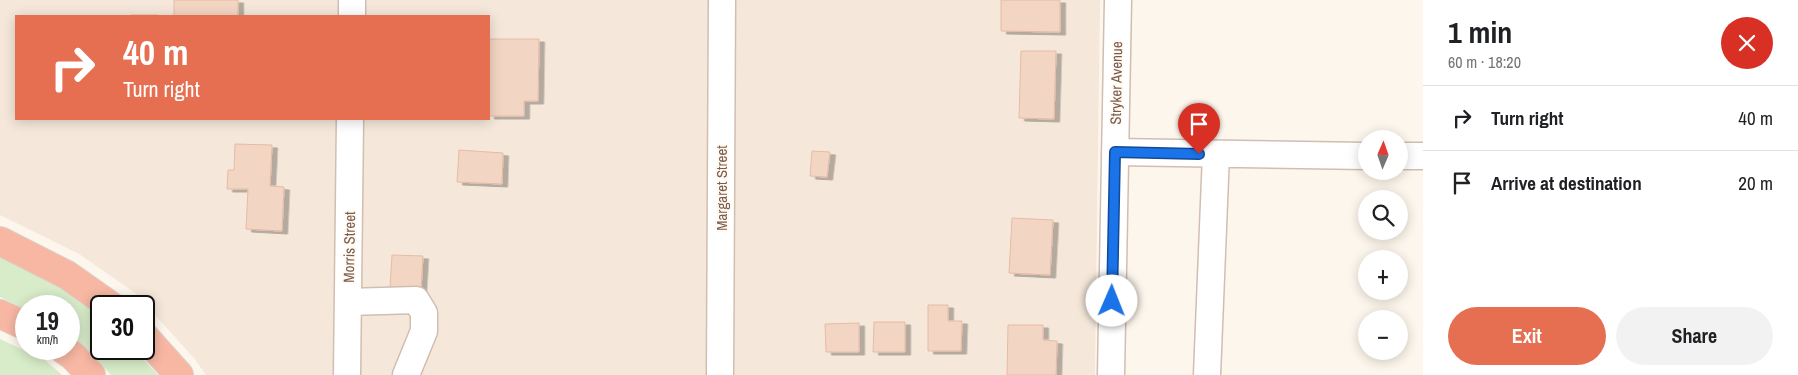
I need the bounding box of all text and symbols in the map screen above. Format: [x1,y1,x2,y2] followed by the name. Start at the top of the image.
[1448,12,1512,52] text: 1 min
[1721,17,1773,69] button: close
[123,29,188,76] text: 40 m
[40,35,105,100] icon: right
[1105,41,1127,125] street label: Stryker Avenue
[1448,51,1521,73] text: 60 m · 18:20
[123,74,200,104] text: Turn right
[1178,103,1220,154] pin
[1448,104,1476,132] icon: right
[1491,105,1563,131] text: Turn right
[1738,105,1773,131] text: 40 m
[1185,110,1213,138] icon: arrive
[1358,130,1408,180] north arrow
[1358,130,1408,360] map controls
[711,145,732,231] street label: Margaret Street
[1448,169,1476,197] icon: arrive
[1491,170,1642,196] text: Arrive at destination
[1738,170,1773,196] text: 20 m
[1358,190,1408,240] button: search
[338,211,360,283] street label: Morris Street
[1358,250,1408,300] button: +
[1085,274,1137,326] position arrow
[90,295,155,360] speed limit sign: 30
[36,304,59,338] text: 19
[1448,307,1606,365] button: Exit
[1616,307,1773,365] button: Share
[1358,310,1408,360] button: −
[37,332,58,348] text: km/h

